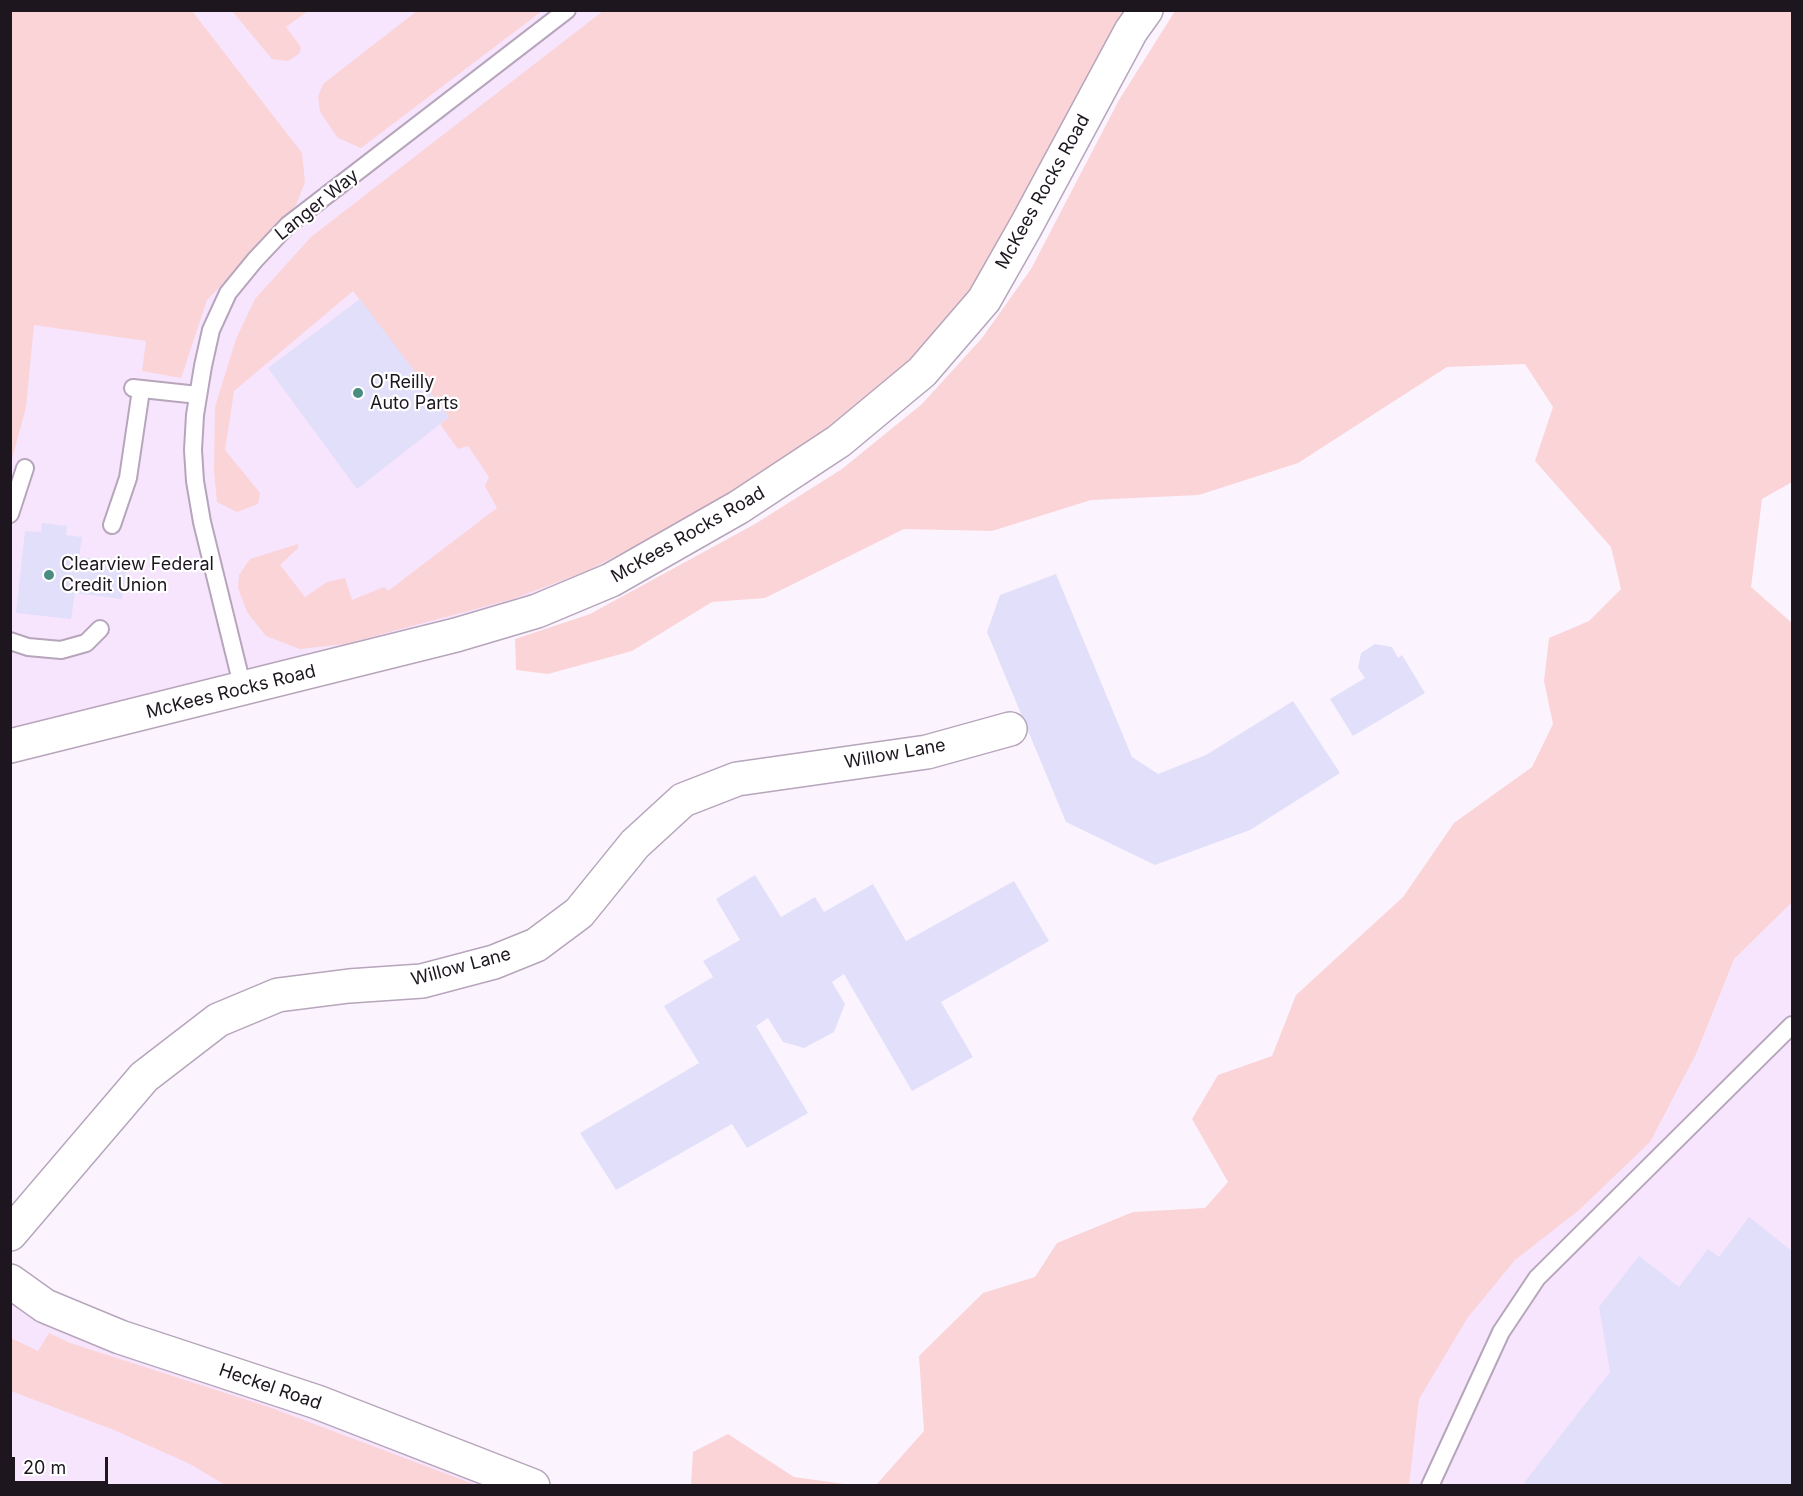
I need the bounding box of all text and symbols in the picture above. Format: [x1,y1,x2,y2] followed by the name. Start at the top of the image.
[991,111,1095,273] street label: McKees Rocks Road
[271,165,363,245] street label: Langer Way
[370,372,459,415] place label: O'Reilly Auto Parts
[351,386,365,400] marker: O'Reilly Auto Parts
[607,482,769,588] street label: McKees Rocks Road
[61,554,214,596] place label: Clearview Federal Credit Union
[42,568,56,582] marker: Clearview Federal Credit Union
[144,661,318,723] street label: McKees Rocks Road
[843,734,947,774] street label: Willow Lane
[409,943,513,991] street label: Willow Lane
[216,1359,324,1415] street label: Heckel Road
[15,1445,111,1483] scale bar
[23,1457,66,1478] text: 20 m

